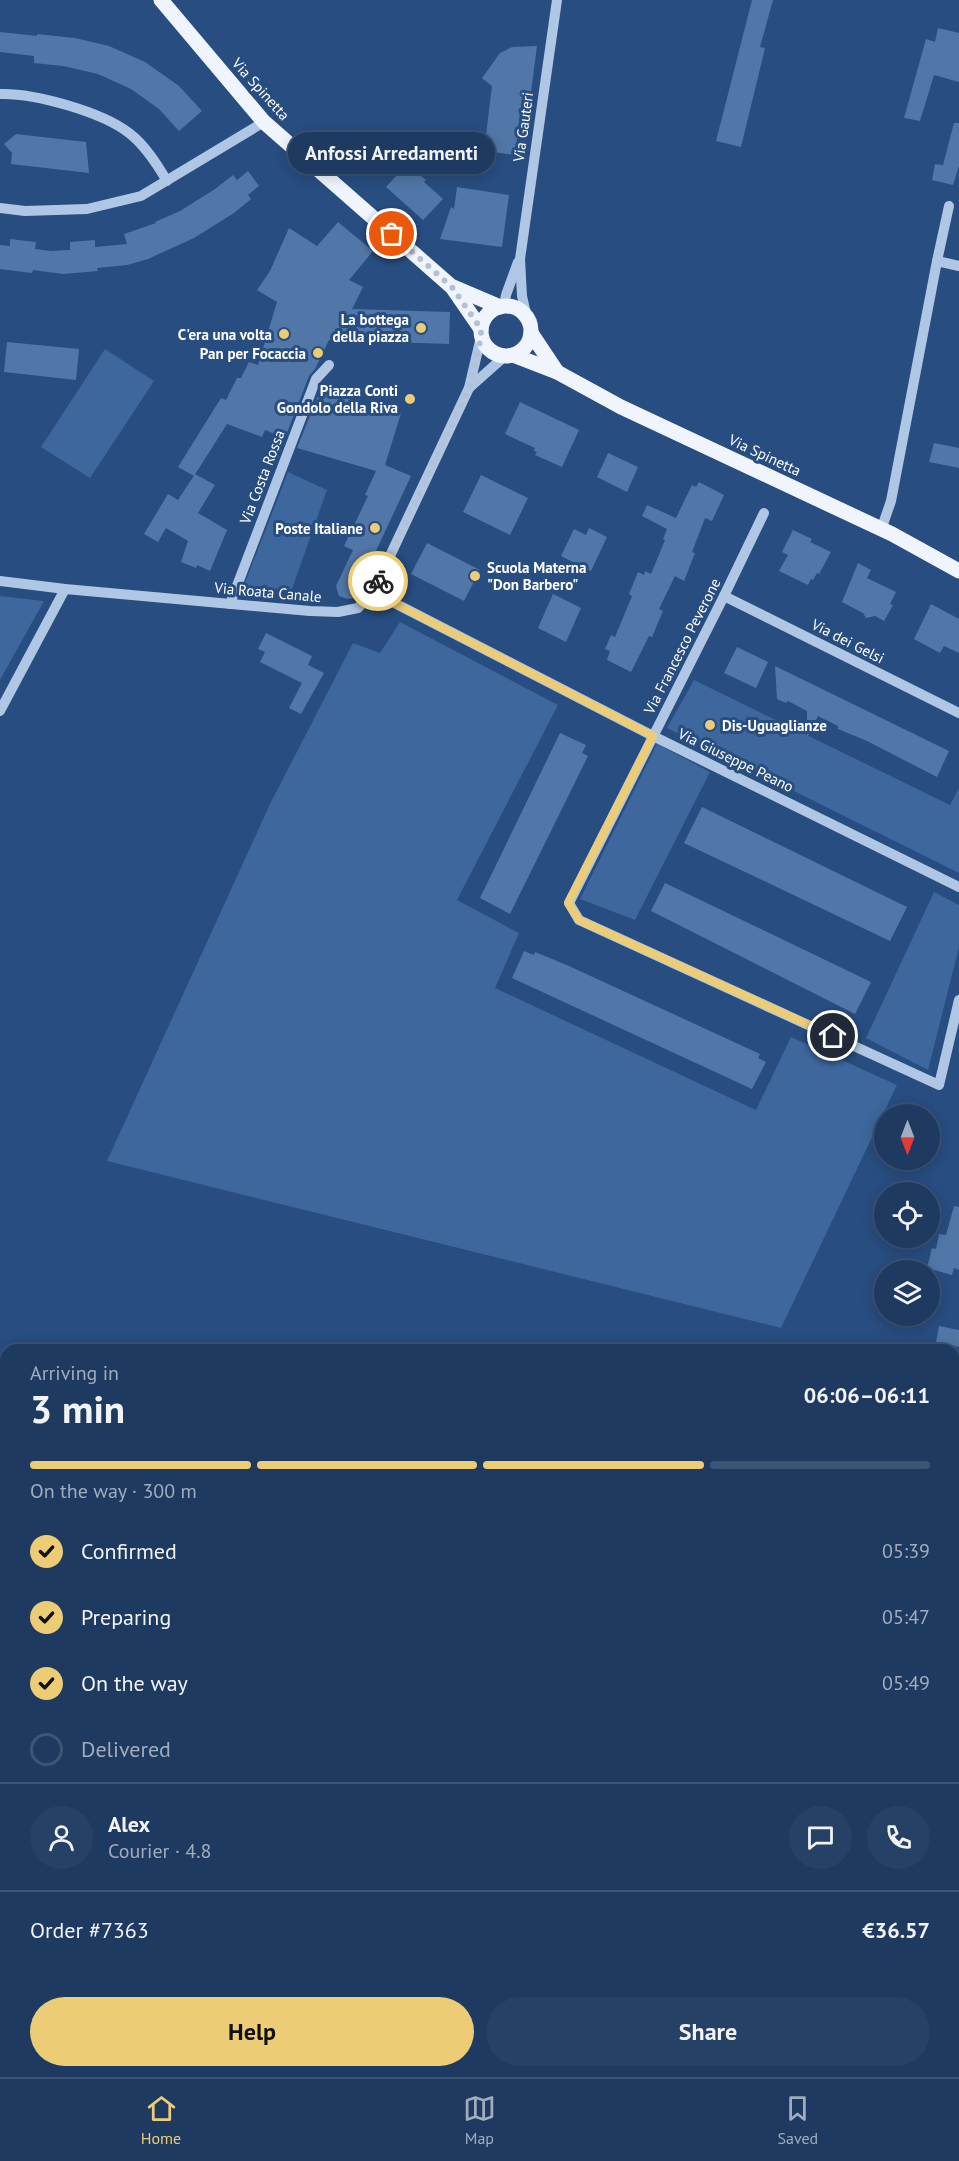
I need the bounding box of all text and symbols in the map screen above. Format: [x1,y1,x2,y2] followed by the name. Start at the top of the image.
[227,53,294,124] street label: Via Spinetta
[509,91,537,164] street label: Via Gauteri
[288,132,496,174] callout: Anfossi Arredamenti
[305,140,478,166] text: Anfossi Arredamenti
[366,208,417,259] pin
[375,217,408,250] icon: bag
[332,310,409,346] place label: La bottega della piazza
[414,321,428,335] marker: La bottega della piazza
[178,325,272,344] place label: C'era una volta
[277,327,291,341] marker: C'era una volta
[200,344,306,363] place label: Pan per Focaccia
[311,346,325,360] marker: Pan per Focaccia
[277,381,398,417] place label: Piazza Conti Gondolo della Riva
[403,392,417,406] marker: Piazza Conti Gondolo della Riva
[235,427,289,528] street label: Via Costa Rossa
[725,430,804,480] street label: Via Spinetta
[275,519,363,538] place label: Poste Italiane
[368,521,382,535] marker: Poste Italiane
[348,551,408,611] courier
[487,558,586,594] place label: Scuola Materna "Don Barbero"
[362,565,395,598] icon: bike
[468,569,482,583] marker: Scuola Materna "Don Barbero"
[639,575,725,718] street label: Via Francesco Peverone
[213,578,322,606] street label: Via Roata Canale
[808,614,888,667] street label: Via dei Gelsi
[722,716,827,735] place label: Dis-Uguaglianze
[703,718,717,732] marker: Dis-Uguaglianze
[674,723,797,796] street label: Via Giuseppe Peano
[807,1010,858,1061] pin
[816,1019,849,1052] icon: home
[874,1104,940,1170] north arrow
[874,1104,940,1326] map controls
[874,1182,940,1248] button: locate
[874,1260,940,1326] button: layers
[30,1360,119,1386] text: Arriving in
[804,1381,930,1409] text: 06:06–06:11
[30,1383,125,1434] text: 3 min
[30,1478,197,1504] text: On the way · 300 m
[30,1535,63,1568] icon: check
[81,1537,177,1565] text: Confirmed
[882,1538,930,1564] text: 05:39
[30,1601,63,1634] icon: check
[81,1603,171,1631] text: Preparing
[882,1604,930,1630] text: 05:47
[30,1667,63,1700] icon: check
[81,1669,188,1697] text: On the way
[882,1670,930,1696] text: 05:49
[81,1735,171,1763] text: Delivered
[30,1806,93,1869] button: person
[789,1806,852,1869] button: chat
[867,1806,930,1869] button: phone
[108,1810,150,1838] text: Alex
[108,1838,211,1864] text: Courier · 4.8
[30,1916,149,1944] text: Order #7363
[862,1916,930,1944] text: €36.57
[30,1997,474,2066] button: Help
[486,1997,930,2066] button: Share
[141,2092,181,2148] tab: Home
[463,2092,496,2148] tab: Map
[777,2092,818,2148] tab: Saved

